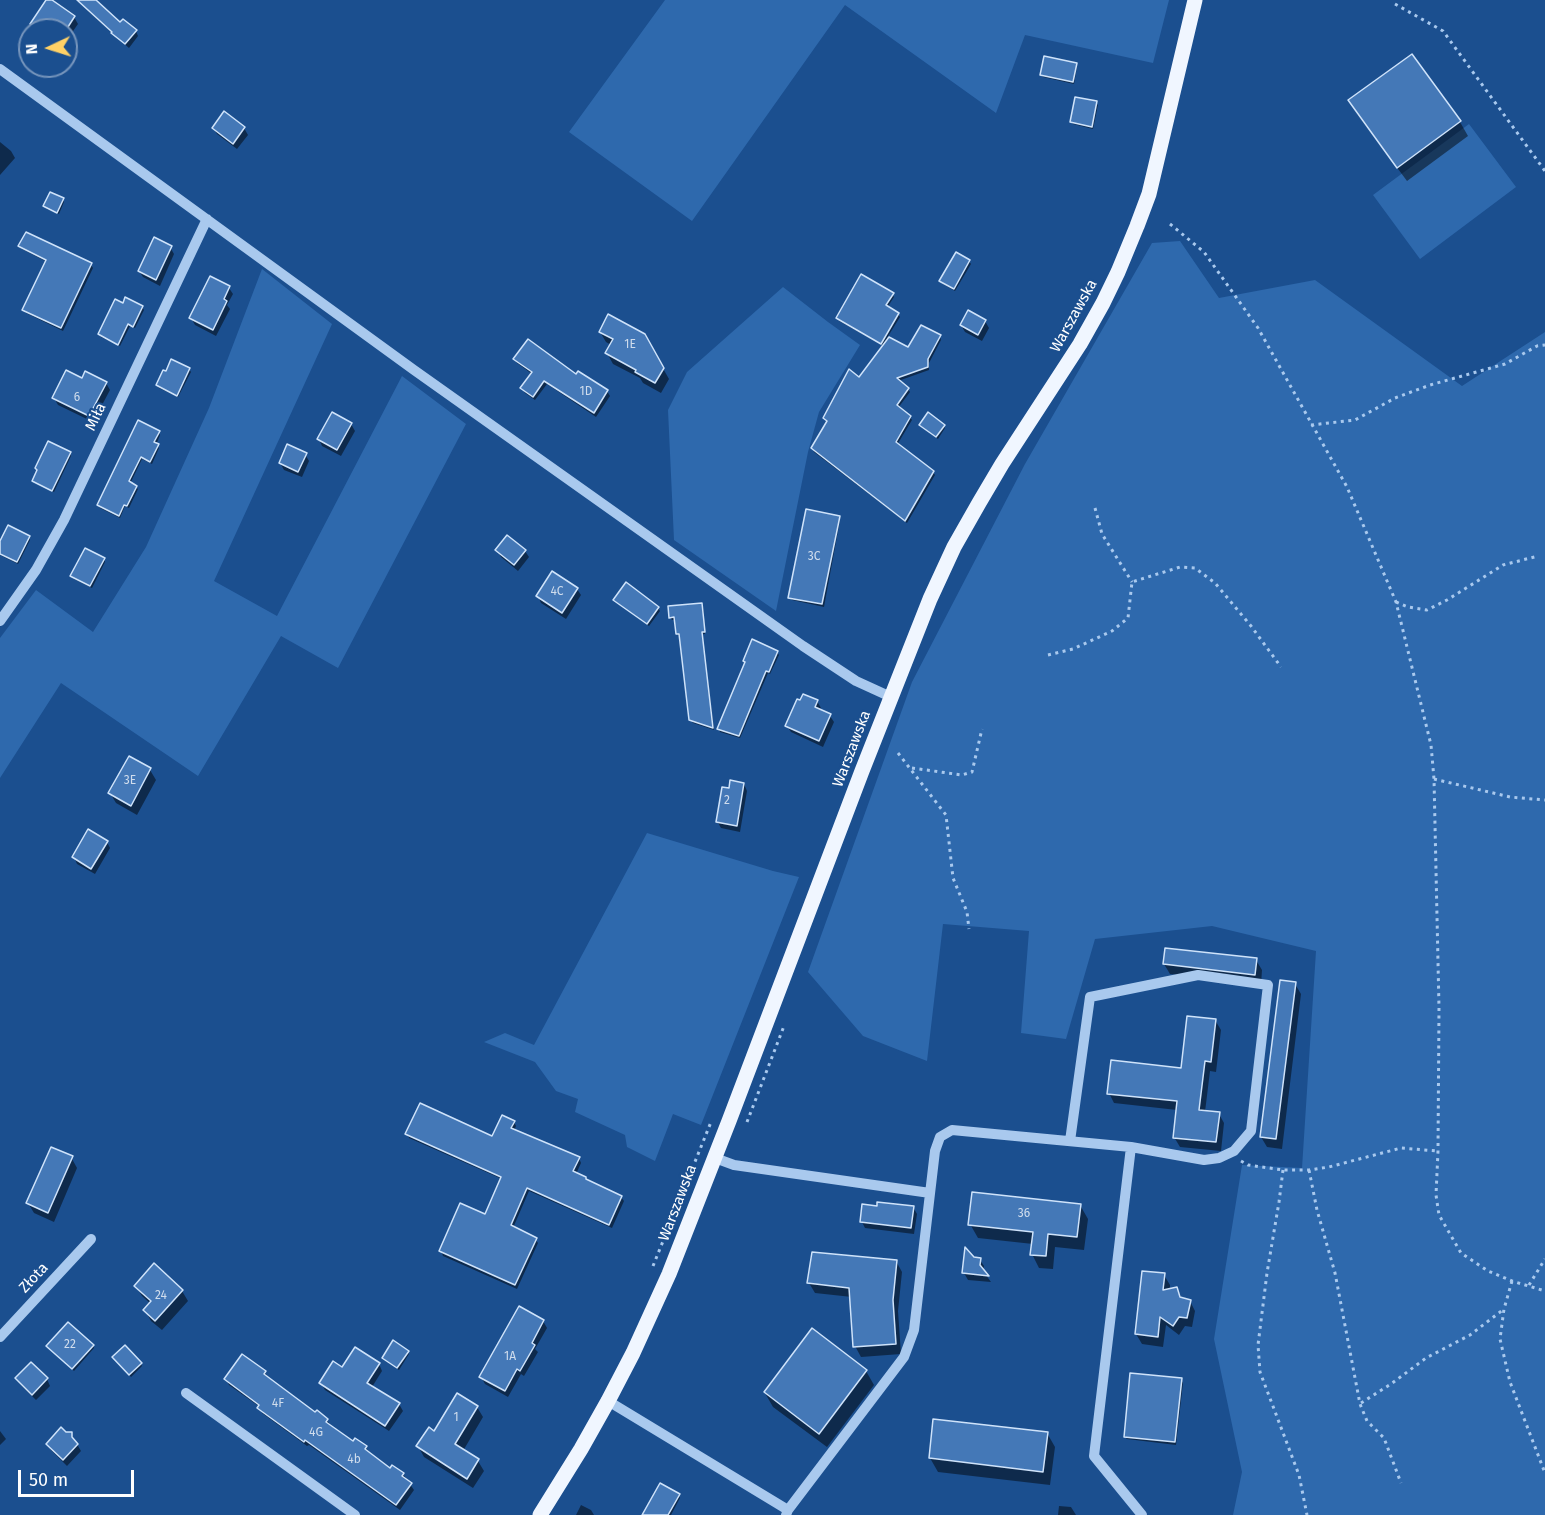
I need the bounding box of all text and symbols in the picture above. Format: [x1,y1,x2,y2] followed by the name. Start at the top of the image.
[18,18,78,78] north arrow
[22,43,41,55] text: N
[1047,276,1101,356] street label: Warszawska
[624,338,636,352] house number: 1E
[580,385,592,399] house number: 1D
[74,391,80,405] house number: 6
[82,400,110,434] street label: Miła
[808,550,820,564] house number: 3C
[550,585,564,599] house number: 4C
[829,708,875,790] street label: Warszawska
[124,774,136,788] house number: 3E
[724,794,730,808] house number: 2
[655,1162,701,1244] street label: Warszawska
[1018,1207,1030,1221] house number: 36
[16,1259,52,1297] street label: Złota
[155,1289,167,1303] house number: 24
[64,1338,76,1352] house number: 22
[504,1350,516,1364] house number: 1A
[272,1397,284,1411] house number: 4F
[453,1411,459,1425] house number: 1
[309,1426,323,1440] house number: 4G
[347,1453,361,1467] house number: 4b
[21,1458,136,1496] scale bar
[29,1469,68,1491] text: 50 m

